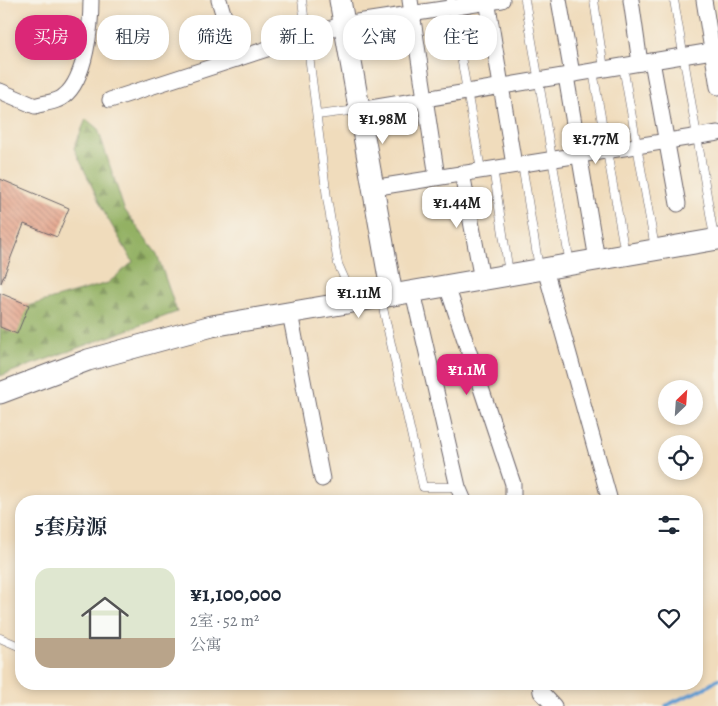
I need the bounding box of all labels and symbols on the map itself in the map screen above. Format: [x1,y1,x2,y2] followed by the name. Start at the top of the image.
[342,102,424,145] pin: ¥1.98M
[555,122,637,165] pin: ¥1.77M
[416,186,498,229] pin: ¥1.44M
[318,276,400,319] pin: ¥1.11M
[432,354,502,396] pin: ¥1.1M
[658,380,702,425] north arrow

